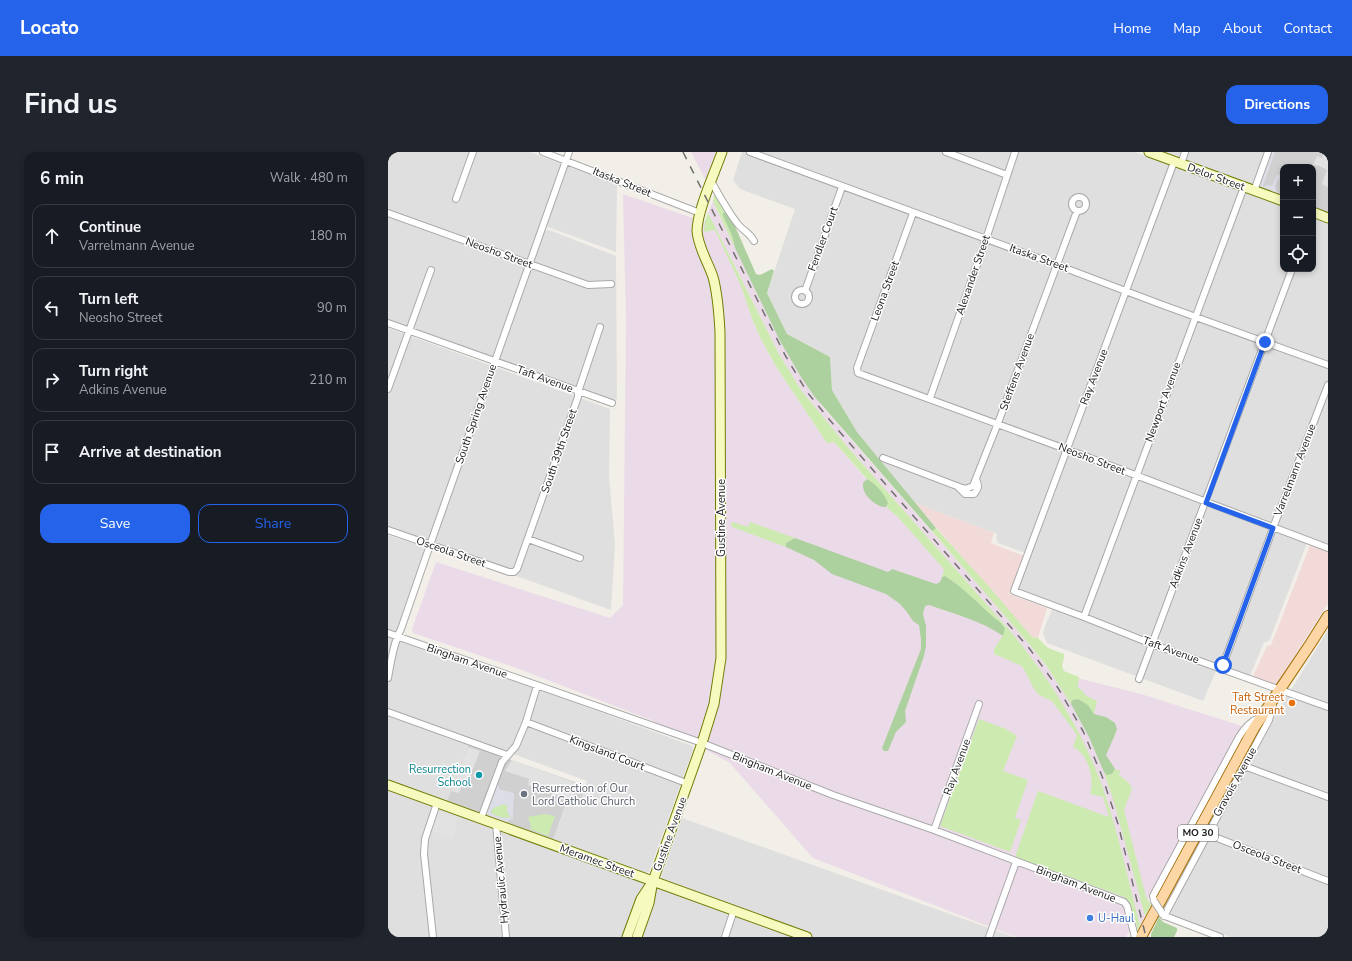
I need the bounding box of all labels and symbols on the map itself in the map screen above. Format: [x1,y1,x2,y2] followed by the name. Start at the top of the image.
[1185,160,1247,194] street label: Delor Street
[590,163,654,201] street label: Itaska Street
[804,205,842,273] street label: Fendler Court
[952,233,994,317] street label: Alexander Street
[463,234,535,272] street label: Neosho Street
[1007,240,1071,276] street label: Itaska Street
[867,259,903,323] street label: Leona Street
[996,331,1038,413] street label: Steffens Avenue
[1256,333,1274,351] route end
[1076,347,1112,407] street label: Ray Avenue
[1142,360,1184,444] street label: Newport Avenue
[452,362,500,466] street label: South Spring Avenue
[515,362,575,396] street label: Taft Avenue
[538,407,580,495] street label: South 39th Street
[1270,422,1320,519] street label: Varrelmann Avenue
[1056,439,1128,479] street label: Neosho Street
[714,479,729,557] street label: Gustine Avenue
[1166,516,1206,590] street label: Adkins Avenue
[414,533,488,571] street label: Osceola Street
[1141,633,1201,667] street label: Taft Avenue
[425,640,509,682] street label: Bingham Avenue
[1214,656,1232,674] route start
[1230,690,1284,718] place label: Taft Street Restaurant
[1287,698,1297,708] marker: Taft Street Restaurant
[567,732,647,774] street label: Kingsland Court
[940,737,974,797] street label: Ray Avenue
[1210,744,1260,820] street label: Gravois Avenue
[730,748,814,794] street label: Bingham Avenue
[409,762,472,790] place label: Resurrection School
[474,770,484,780] marker: Resurrection School
[532,781,635,809] place label: Resurrection of Our Lord Catholic Church
[519,789,529,799] marker: Resurrection of Our Lord Catholic Church
[650,795,690,873] street label: Gustine Avenue
[1178,825,1218,841] road number: MO 30
[490,836,512,924] street label: Hydraulic Avenue
[1230,837,1304,877] street label: Osceola Street
[558,841,636,881] street label: Meramec Street
[1034,862,1118,906] street label: Bingham Avenue
[1098,911,1135,926] place label: U-Haul
[1085,913,1095,923] marker: U-Haul

